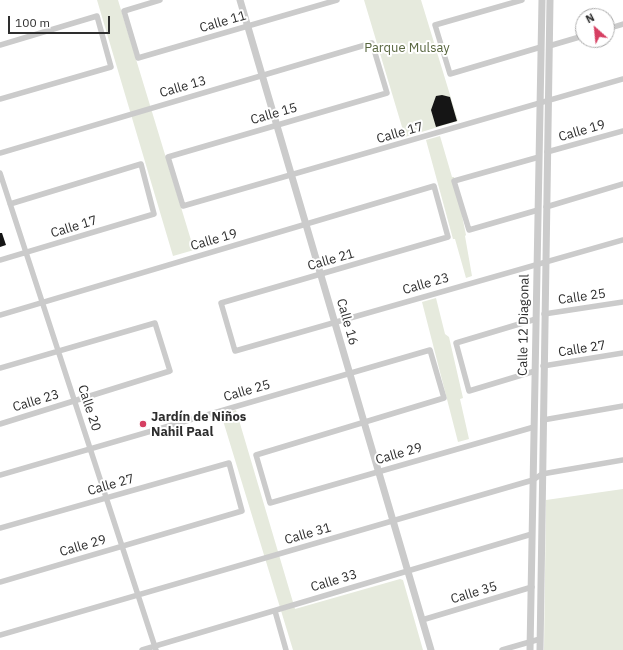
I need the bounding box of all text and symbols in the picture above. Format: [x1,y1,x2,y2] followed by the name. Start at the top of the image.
[10,8,112,34] scale bar
[198,8,248,36] street label: Calle 11
[575,8,615,48] north arrow
[583,10,597,26] text: N
[15,15,50,30] text: 100 m
[364,40,450,56] park label: Parque Mulsay
[158,73,208,101] street label: Calle 13
[249,100,299,128] street label: Calle 15
[557,117,607,145] street label: Calle 19
[375,119,425,147] street label: Calle 17
[49,213,99,241] street label: Calle 17
[189,226,239,254] street label: Calle 19
[306,246,356,274] street label: Calle 21
[401,270,451,298] street label: Calle 23
[515,274,533,376] street label: Calle 12 Diagonal
[557,286,607,308] street label: Calle 25
[333,297,361,347] street label: Calle 16
[557,338,607,360] street label: Calle 27
[222,377,272,405] street label: Calle 25
[74,383,104,433] street label: Calle 20
[11,387,61,415] street label: Calle 23
[151,409,246,440] place label: Jardín de Niños Nahil Paal
[138,419,148,429] marker: Jardín de Niños Nahil Paal
[374,440,424,468] street label: Calle 29
[86,471,136,499] street label: Calle 27
[283,520,333,548] street label: Calle 31
[58,532,108,560] street label: Calle 29
[309,567,359,595] street label: Calle 33
[449,579,499,607] street label: Calle 35

